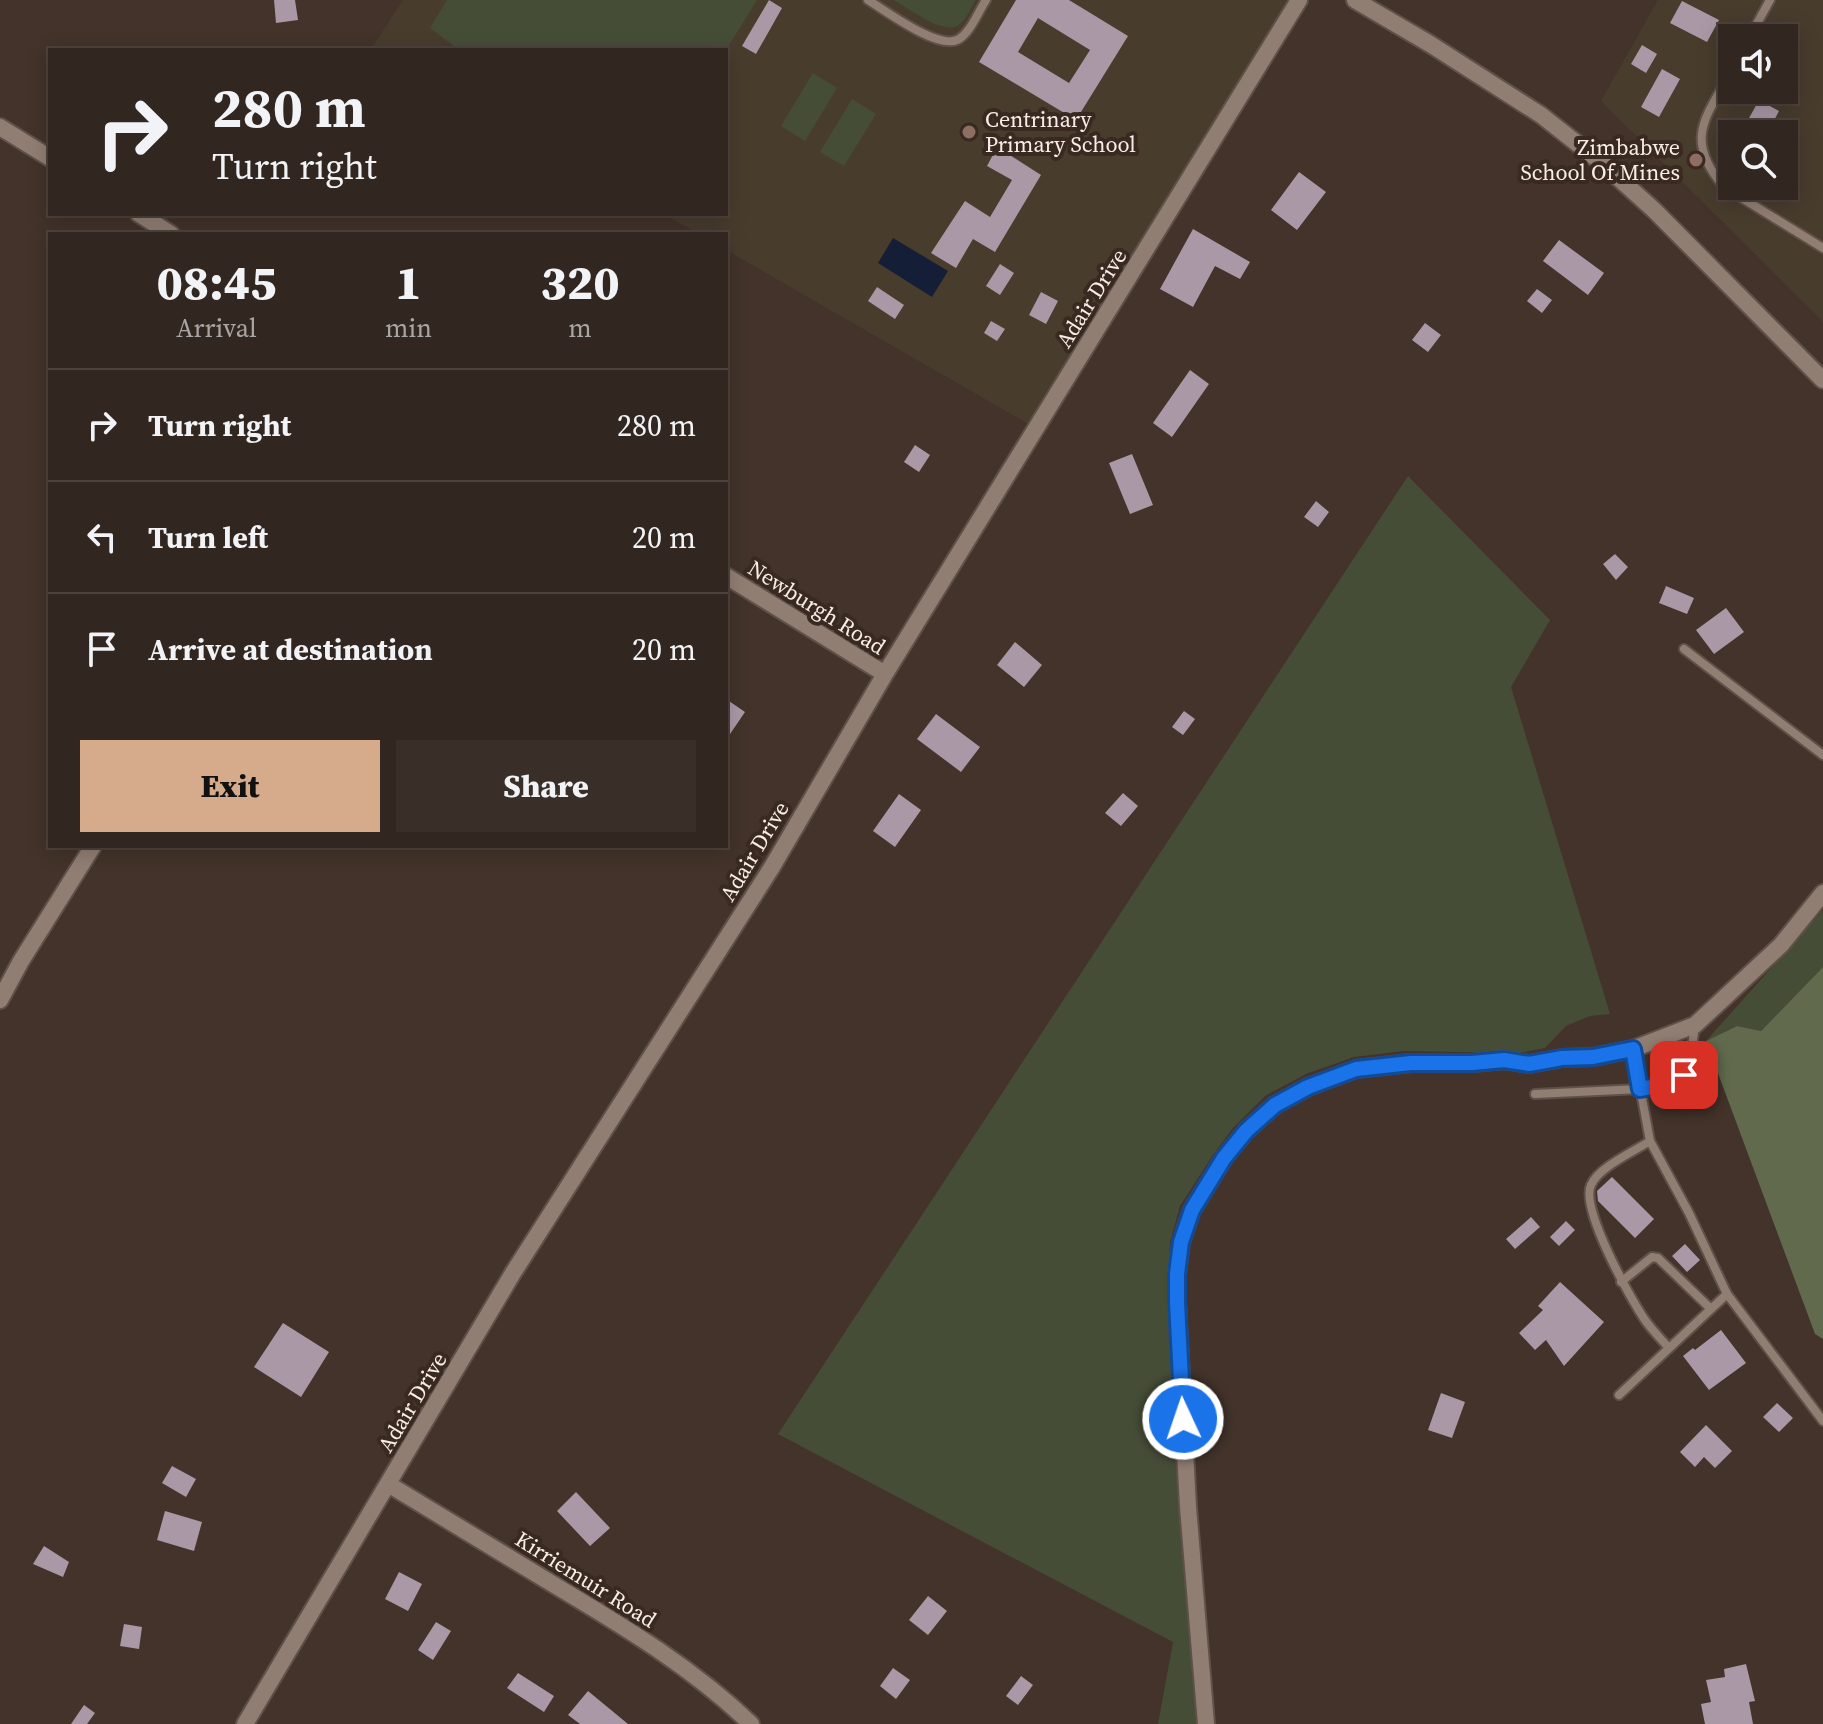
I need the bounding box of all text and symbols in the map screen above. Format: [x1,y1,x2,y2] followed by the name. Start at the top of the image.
[1718,24,1798,200] map controls
[1718,24,1798,104] button: sound
[212,69,366,146] text: 280 m
[80,80,184,184] icon: right
[985,104,1136,159] place label: Centrinary Primary School
[1718,120,1798,200] button: search
[960,123,978,141] marker: Centrinary Primary School
[1520,132,1680,187] place label: Zimbabwe School Of Mines
[212,142,377,191] text: Turn right
[1687,151,1705,169] marker: Zimbabwe School Of Mines
[1049,243,1133,353] street label: Adair Drive
[156,249,277,315] text: 08:45
[395,249,422,315] text: 1
[540,249,620,315] text: 320
[176,310,257,346] text: Arrival
[385,310,432,346] text: min
[568,310,592,346] text: m
[80,403,124,447] icon: right
[148,405,291,446] text: Turn right
[617,405,696,446] text: 280 m
[80,515,124,559] icon: left
[148,517,268,558] text: Turn left
[632,517,696,558] text: 20 m
[742,553,892,662] street label: Newburgh Road
[80,627,124,671] icon: arrive
[148,629,433,670] text: Arrive at destination
[632,629,696,670] text: 20 m
[80,740,380,832] button: Exit
[396,740,696,832] button: Share
[712,795,796,907] street label: Adair Drive
[1650,1041,1718,1109] pin
[1662,1053,1706,1097] icon: arrive
[370,1346,454,1458] street label: Adair Drive
[1141,1377,1225,1461] position arrow
[510,1524,663,1635] street label: Kirriemuir Road

